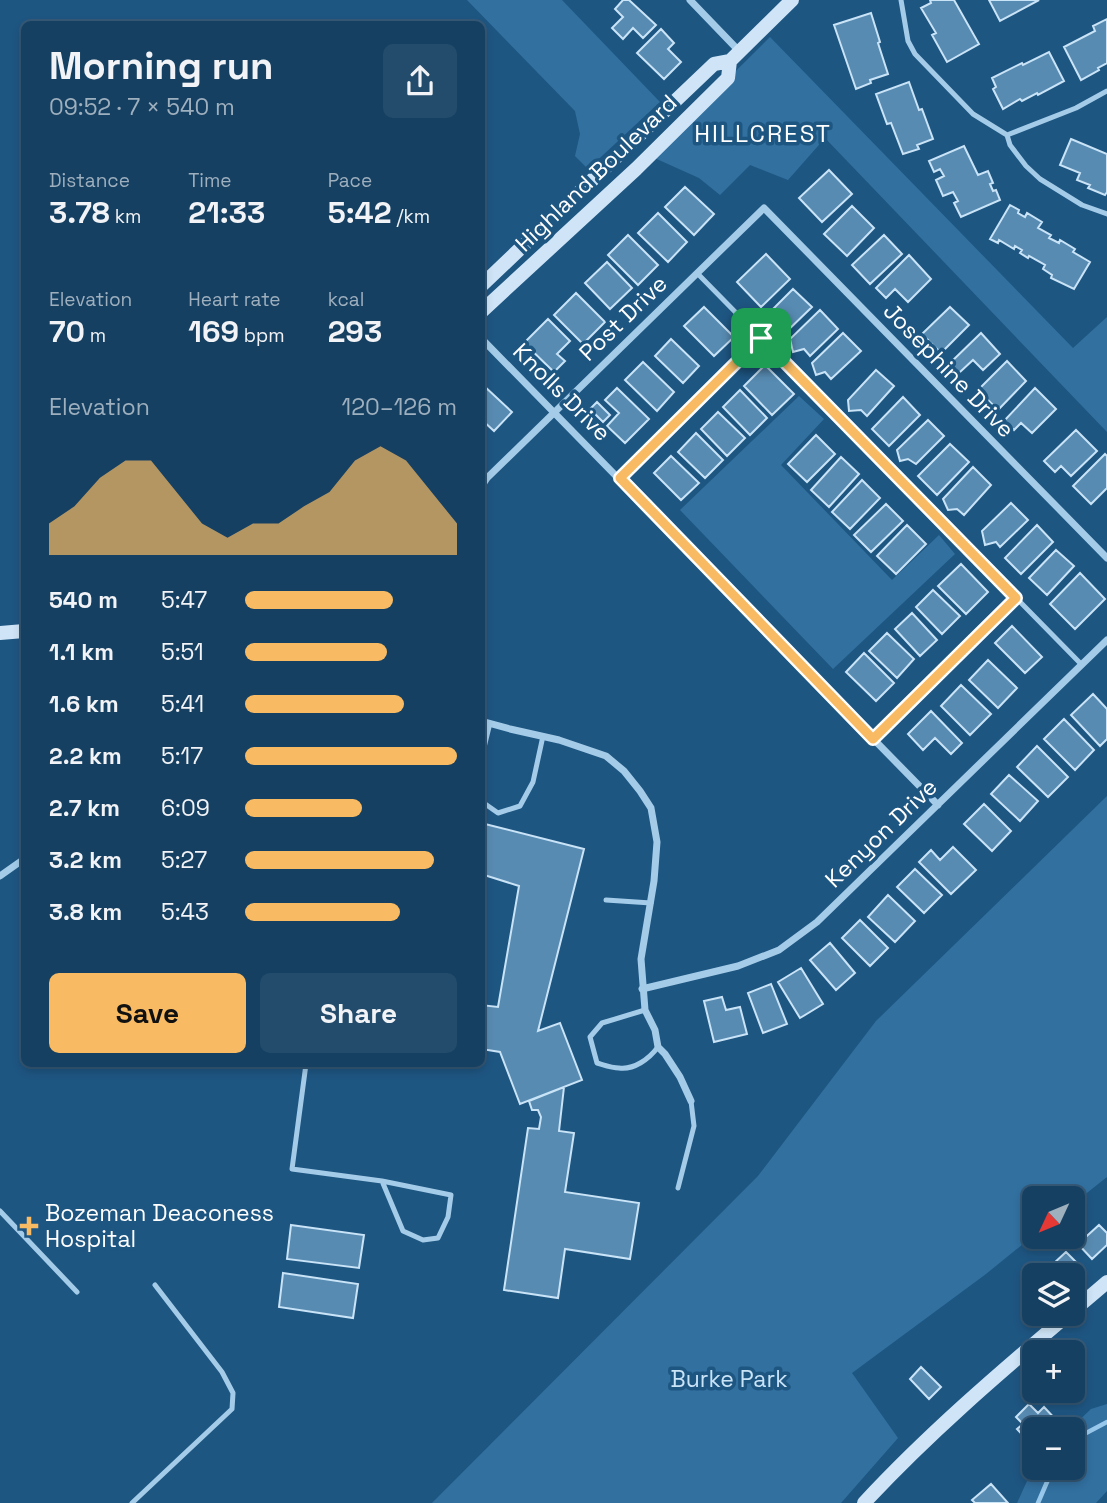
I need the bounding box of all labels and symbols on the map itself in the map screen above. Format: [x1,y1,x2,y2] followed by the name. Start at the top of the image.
[509,88,683,258] street label: Highland Boulevard
[694,118,832,149] district label: HILLCREST
[573,269,673,367] street label: Post Drive
[877,296,1021,444] street label: Josephine Drive
[731,308,791,368] pin
[507,337,617,447] street label: Knolls Drive
[819,772,943,894] street label: Kenyon Drive
[1022,1186,1085,1250] north arrow
[45,1198,274,1254] place label: Bozeman Deaconess Hospital
[19,1216,39,1236] marker: Bozeman Deaconess Hospital
[670,1364,788,1394] park label: Burke Park

